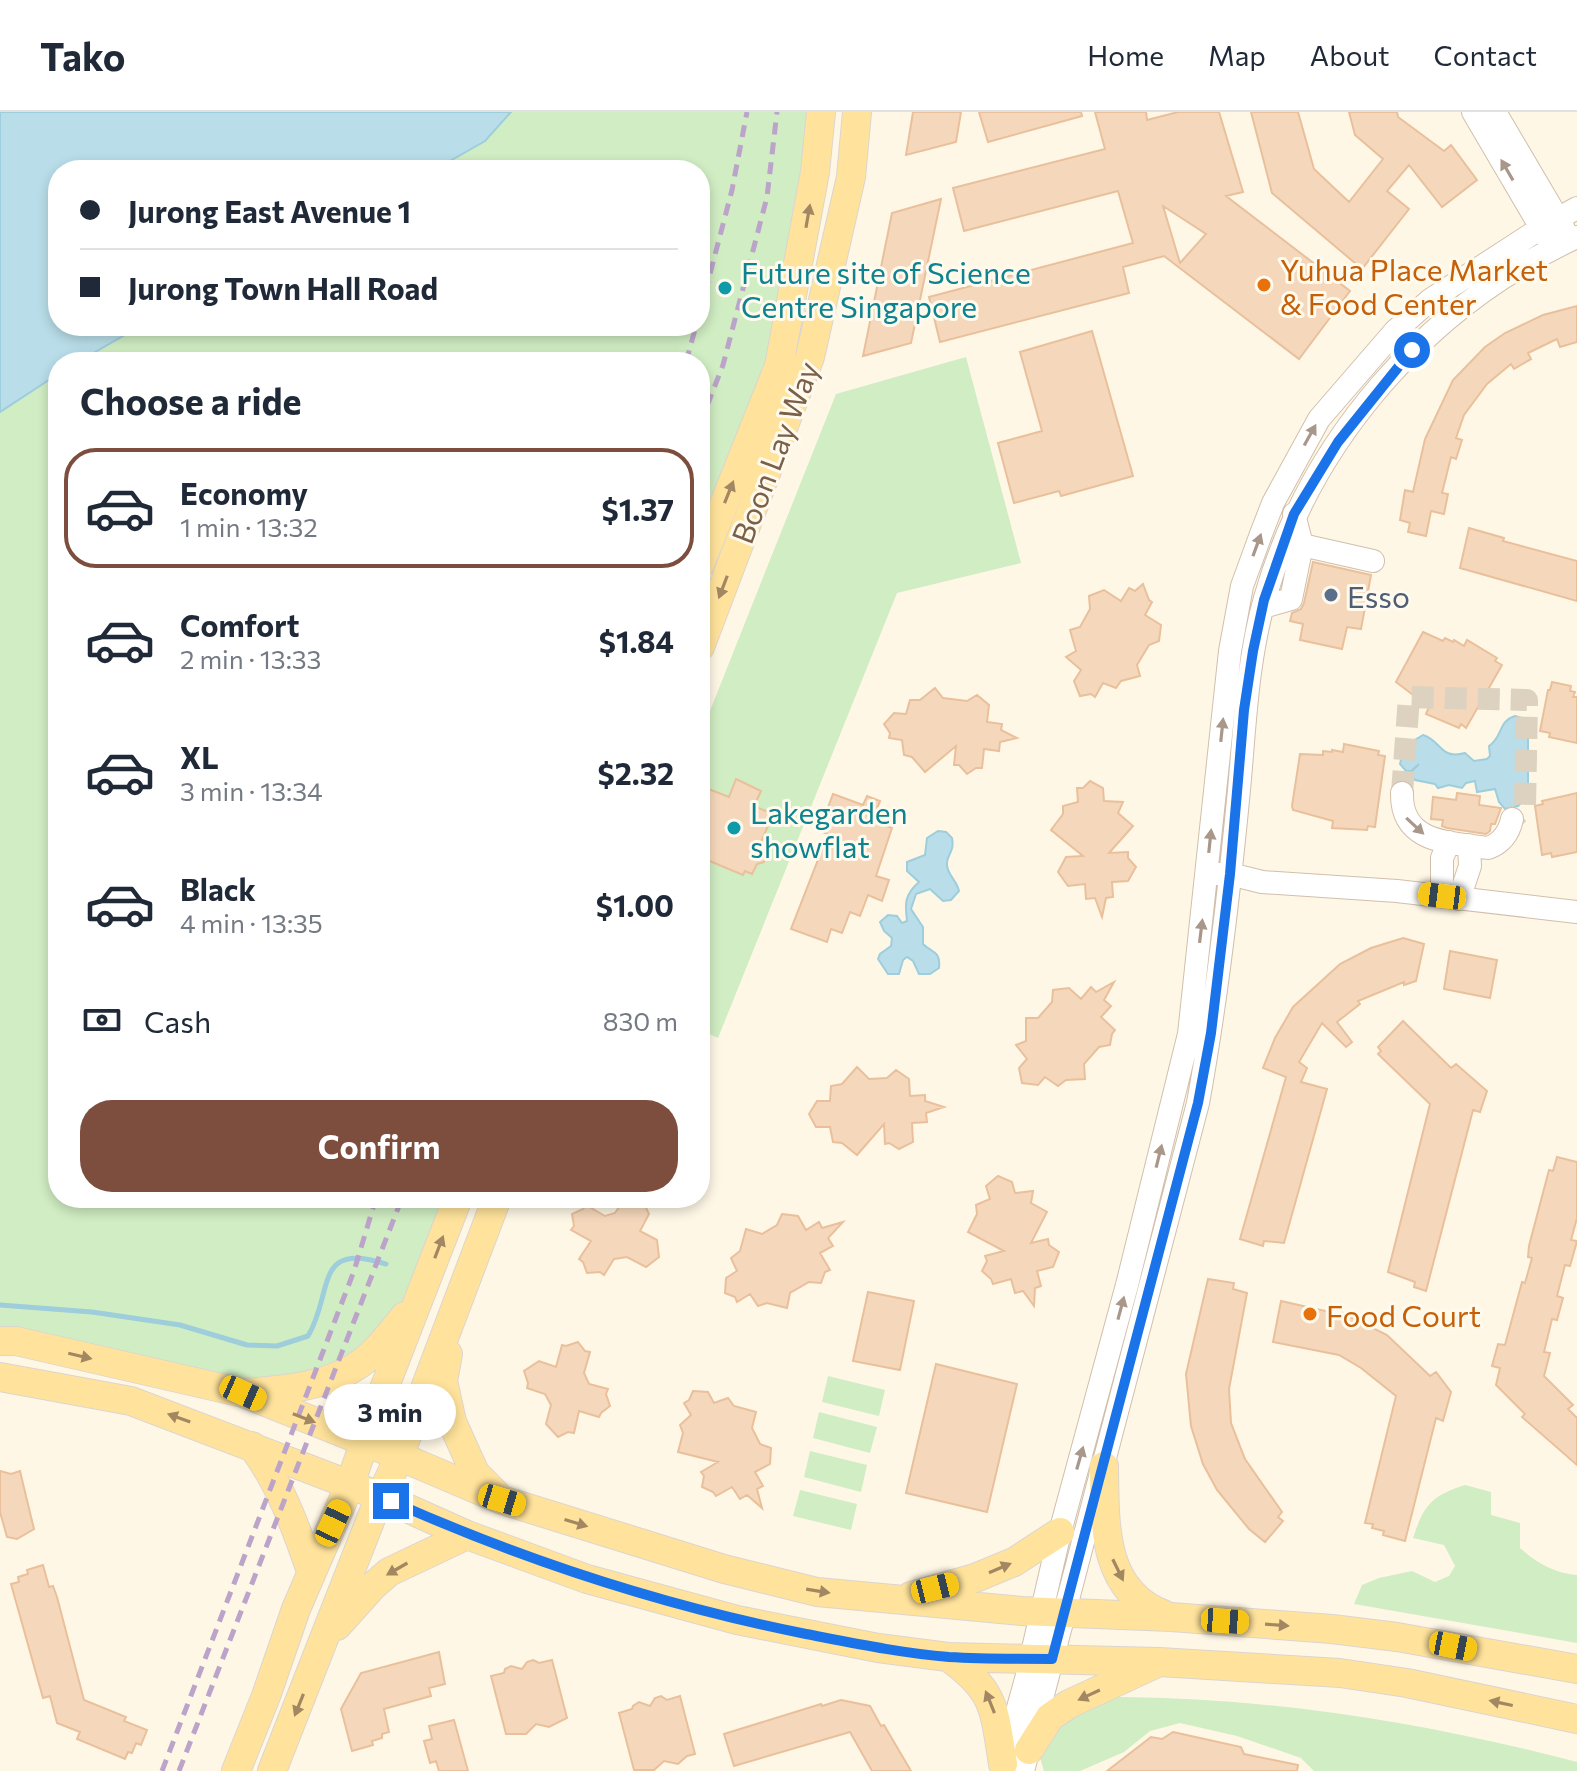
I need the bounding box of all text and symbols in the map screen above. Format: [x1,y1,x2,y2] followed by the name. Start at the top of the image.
[40,32,125,79] text: Tako
[1087,38,1164,72] text: Home
[1208,38,1266,72] text: Map
[1310,38,1390,72] text: About
[1434,38,1537,72] text: Contact
[1500,159,1514,181] one-way arrow
[128,192,411,229] text: Jurong East Avenue 1
[802,203,815,228] one-way arrow
[1280,250,1548,321] place label: Yuhua Place Market & Food Center
[741,253,1031,324] place label: Future site of Science Centre Singapore
[128,269,438,306] text: Jurong Town Hall Road
[1255,276,1273,294] marker: Yuhua Place Market & Food Center
[716,279,734,297] marker: Future site of Science Centre Singapore
[1394,332,1430,368] route start
[722,356,826,548] street label: Boon Lay Way
[80,378,301,422] text: Choose a ride
[1303,424,1317,446] one-way arrow
[84,472,156,544] icon: car
[180,474,308,511] text: Economy
[723,480,736,504] one-way arrow
[602,490,674,527] text: $1.37
[180,511,318,542] text: 1 min · 13:32
[1251,532,1264,556] one-way arrow
[716,575,729,599] one-way arrow
[1347,577,1410,614] place label: Esso
[1322,586,1340,604] marker: Esso
[84,604,156,676] icon: car
[180,606,299,643] text: Comfort
[599,622,674,659] text: $1.84
[180,643,321,674] text: 2 min · 13:33
[1215,717,1228,742] one-way arrow
[84,736,156,808] icon: car
[180,738,219,775] text: XL
[597,754,674,791] text: $2.32
[180,775,323,806] text: 3 min · 13:34
[750,793,908,864] place label: Lakegarden showflat
[1405,817,1424,835] one-way arrow
[725,819,743,837] marker: Lakegarden showflat
[1204,828,1217,853] one-way arrow
[84,868,156,940] icon: car
[180,870,256,907] text: Black
[1417,881,1467,911] car
[596,886,674,923] text: $1.00
[180,907,323,938] text: 4 min · 13:35
[1194,918,1207,943] one-way arrow
[80,998,124,1042] icon: cash
[144,1002,211,1039] text: Cash
[603,1005,678,1036] text: 830 m
[80,1100,678,1192] button: Confirm
[1154,1143,1166,1168] one-way arrow
[433,1235,446,1259] one-way arrow
[1115,1295,1127,1320] one-way arrow
[1326,1296,1481,1333] place label: Food Court
[1301,1305,1319,1323] marker: Food Court
[68,1350,93,1363] one-way arrow
[216,1372,270,1414] car
[325,1385,457,1441] callout: 3 min
[357,1396,423,1427] text: 3 min
[166,1412,190,1424] one-way arrow
[293,1412,317,1425] one-way arrow
[1075,1445,1087,1470] one-way arrow
[476,1482,528,1518] car
[373,1483,409,1519] route end
[312,1496,354,1550] car
[565,1517,589,1530] one-way arrow
[1111,1559,1125,1582] one-way arrow
[988,1561,1012,1574] one-way arrow
[386,1562,408,1576] one-way arrow
[909,1571,961,1605] car
[806,1585,831,1598] one-way arrow
[1200,1607,1250,1635] car
[1265,1619,1290,1632] one-way arrow
[1427,1630,1479,1662] car
[1077,1688,1100,1702] one-way arrow
[983,1690,996,1714] one-way arrow
[292,1693,305,1717] one-way arrow
[1488,1696,1513,1709] one-way arrow

